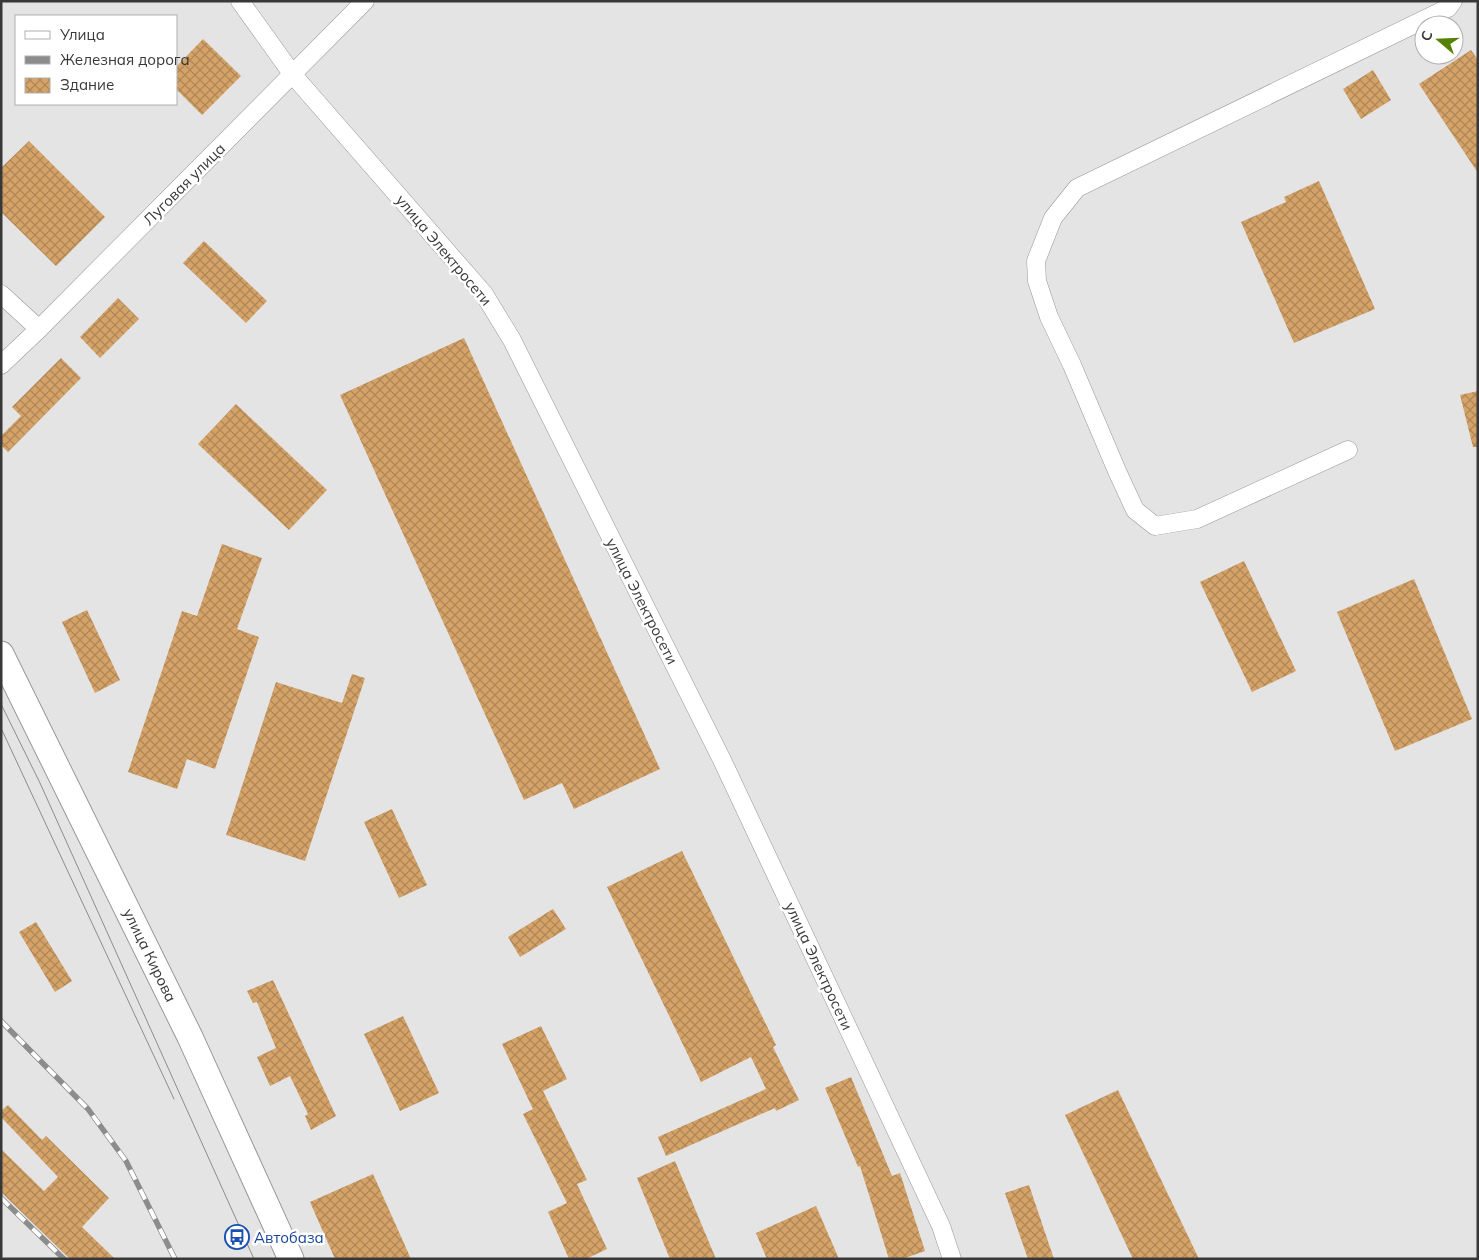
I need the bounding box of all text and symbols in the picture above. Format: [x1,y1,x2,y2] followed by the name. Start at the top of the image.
[15,15,178,105] legend
[1414,15,1464,65] north arrow
[59,25,105,44] text: Улица
[1417,28,1437,43] text: С
[60,50,190,69] text: Железная дорога
[60,75,114,94] text: Здание
[139,139,229,229] street label: Луговая улица
[392,191,496,309] street label: улица Электросети
[602,535,682,667] street label: улица Электросети
[781,899,857,1033] street label: улица Электросети
[119,905,181,1005] street label: улица Кирова
[224,1224,250,1250] bus stop icon: Автобаза
[254,1228,324,1247] place label: Автобаза

